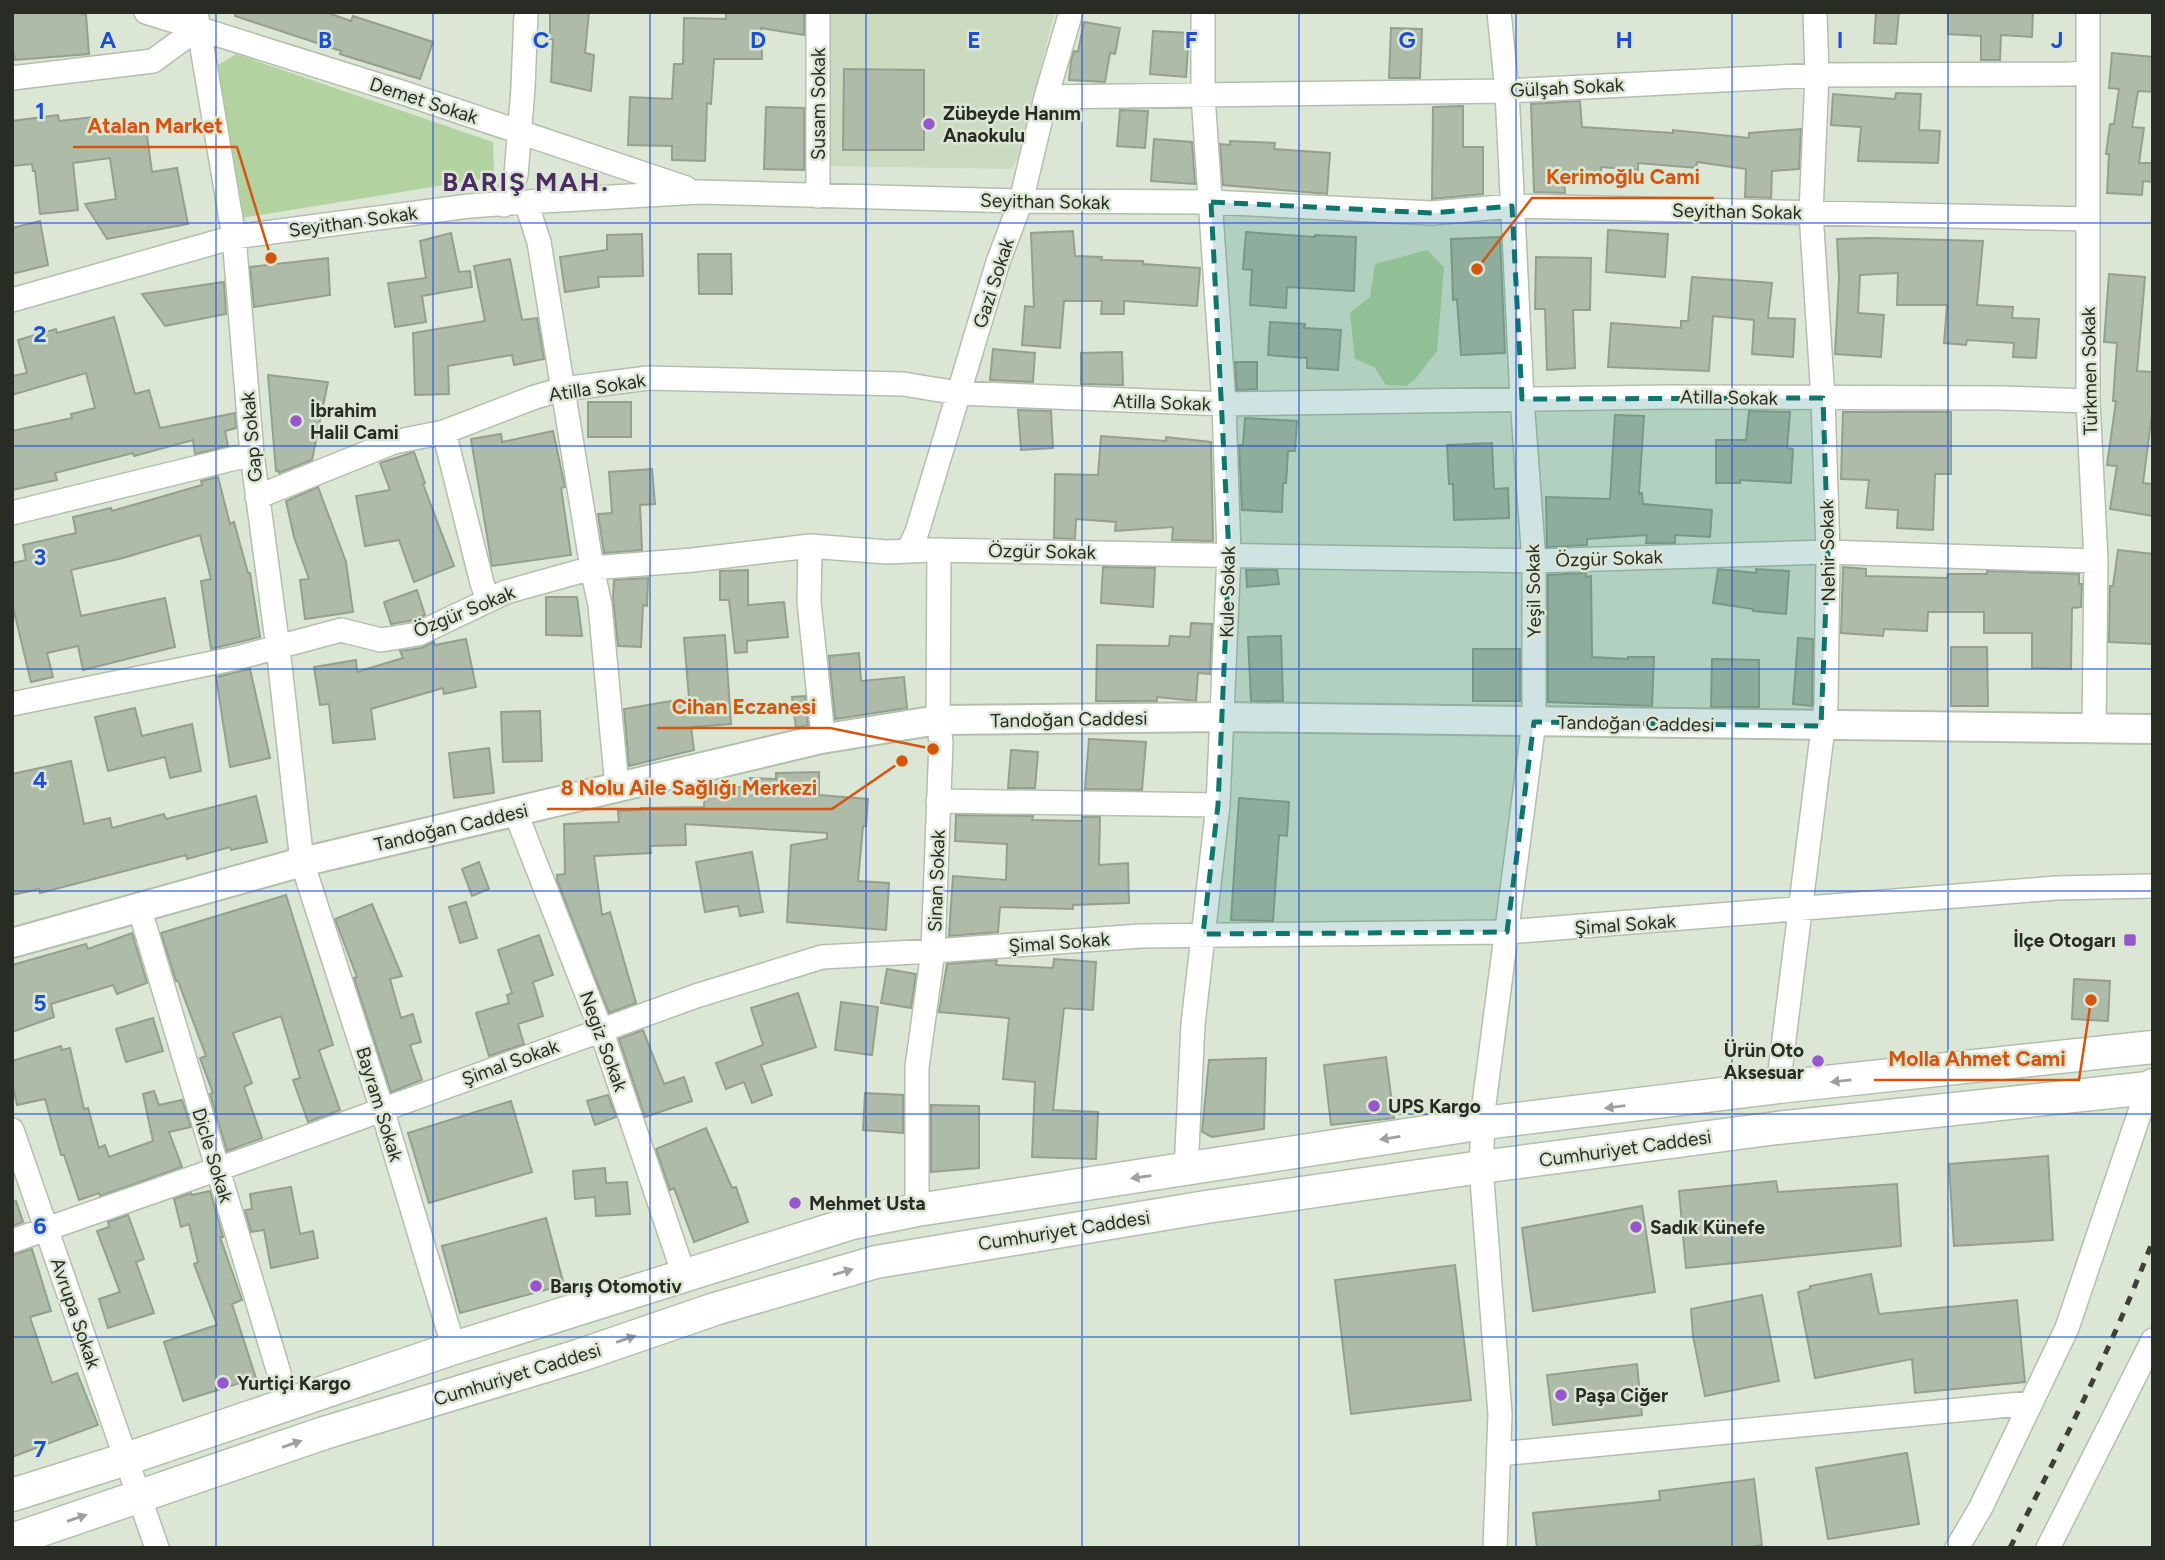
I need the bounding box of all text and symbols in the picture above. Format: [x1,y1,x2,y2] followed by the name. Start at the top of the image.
[100,26,117,54] text: A
[318,26,332,54] text: B
[533,26,550,54] text: C
[750,26,766,54] text: D
[967,26,981,54] text: E
[1185,26,1198,54] text: F
[1398,26,1416,54] text: G
[1615,26,1633,54] text: H
[1837,26,1843,54] text: I
[2051,26,2063,54] text: J
[807,47,830,160] street label: Susam Sokak
[367,72,482,129] street label: Demet Sokak
[1510,73,1625,102] street label: Gülşah Sokak
[35,97,45,125] text: 1
[943,102,1081,147] place label: Zübeyde Hanım Anaokulu
[73,105,237,147] callout: Atalan Market
[87,113,223,138] text: Atalan Market
[921,116,937,132] marker: Zübeyde Hanım Anaokulu
[1532,156,1714,198] callout: Kerimoğlu Cami
[1546,164,1700,189] text: Kerimoğlu Cami
[442,166,610,198] district label: BARIŞ MAH.
[980,189,1111,214] street label: Seyithan Sokak
[1672,199,1803,224] street label: Seyithan Sokak
[287,201,420,242] street label: Seyithan Sokak
[968,235,1019,331] street label: Gazi Sokak
[2077,306,2102,435] street label: Türkmen Sokak
[33,320,47,348] text: 2
[547,368,648,407] street label: Atilla Sokak
[1680,385,1779,410] street label: Atilla Sokak
[1113,389,1212,416] street label: Atilla Sokak
[236,390,267,483] street label: Gap Sokak
[310,399,399,444] place label: İbrahim Halil Cami
[288,413,304,429] marker: İbrahim Halil Cami
[1815,499,1840,602] street label: Nehir Sokak
[988,539,1097,564] street label: Özgür Sokak
[34,543,46,571] text: 3
[1521,543,1546,638] street label: Yeşil Sokak
[1215,545,1240,638] street label: Kule Sokak
[1555,545,1664,572] street label: Özgür Sokak
[410,580,519,642] street label: Özgür Sokak
[657,686,830,728] callout: Cihan Eczanesi
[672,694,816,719] text: Cihan Eczanesi
[990,707,1148,732] street label: Tandoğan Caddesi
[1557,711,1715,736] street label: Tandoğan Caddesi
[33,766,47,794] text: 4
[547,767,832,809] callout: 8 Nolu Aile Sağlığı Merkezi
[561,775,817,800] text: 8 Nolu Aile Sağlığı Merkezi
[372,799,530,856] street label: Tandoğan Caddesi
[923,829,950,933] street label: Sinan Sokak
[1574,909,1677,940] street label: Şimal Sokak
[1008,927,1111,958] street label: Şimal Sokak
[2013,929,2116,952] place label: İlçe Otogarı
[2122,932,2138,948] marker: İlçe Otogarı
[575,988,633,1095] street label: Negiz Sokak
[33,989,47,1017] text: 5
[459,1034,562,1091] street label: Şimal Sokak
[1874,1038,2079,1080] callout: Molla Ahmet Cami
[1724,1039,1804,1084] place label: Ürün Oto Aksesuar
[351,1044,408,1165] street label: Bayram Sokak
[1888,1046,2066,1071] text: Molla Ahmet Cami
[1810,1053,1826,1069] marker: Ürün Oto Aksesuar
[1830,1075,1852,1086] one-way arrow
[1388,1095,1481,1118] place label: UPS Kargo
[1366,1098,1382,1114] marker: UPS Kargo
[1604,1102,1626,1113] one-way arrow
[187,1105,238,1206] street label: Dicle Sokak
[1537,1125,1713,1172] street label: Cumhuriyet Caddesi
[1379,1133,1401,1144] one-way arrow
[1130,1172,1152,1183] one-way arrow
[809,1192,926,1215] place label: Mehmet Usta
[787,1195,803,1211] marker: Mehmet Usta
[976,1206,1152,1255] street label: Cumhuriyet Caddesi
[33,1212,47,1240] text: 6
[1650,1216,1766,1239] place label: Sadık Künefe
[1628,1219,1644,1235] marker: Sadık Künefe
[46,1255,105,1372] street label: Avrupa Sokak
[833,1266,854,1276] one-way arrow
[550,1275,682,1298] place label: Barış Otomotiv
[528,1278,544,1294] marker: Barış Otomotiv
[615,1333,636,1344] one-way arrow
[431,1338,604,1411] street label: Cumhuriyet Caddesi
[237,1372,351,1395] place label: Yurtiçi Kargo
[215,1375,231,1391] marker: Yurtiçi Kargo
[1575,1384,1668,1407] place label: Paşa Ciğer
[1553,1387,1569,1403] marker: Paşa Ciğer
[34,1435,47,1463] text: 7
[281,1438,302,1449] one-way arrow
[66,1512,87,1523] one-way arrow

